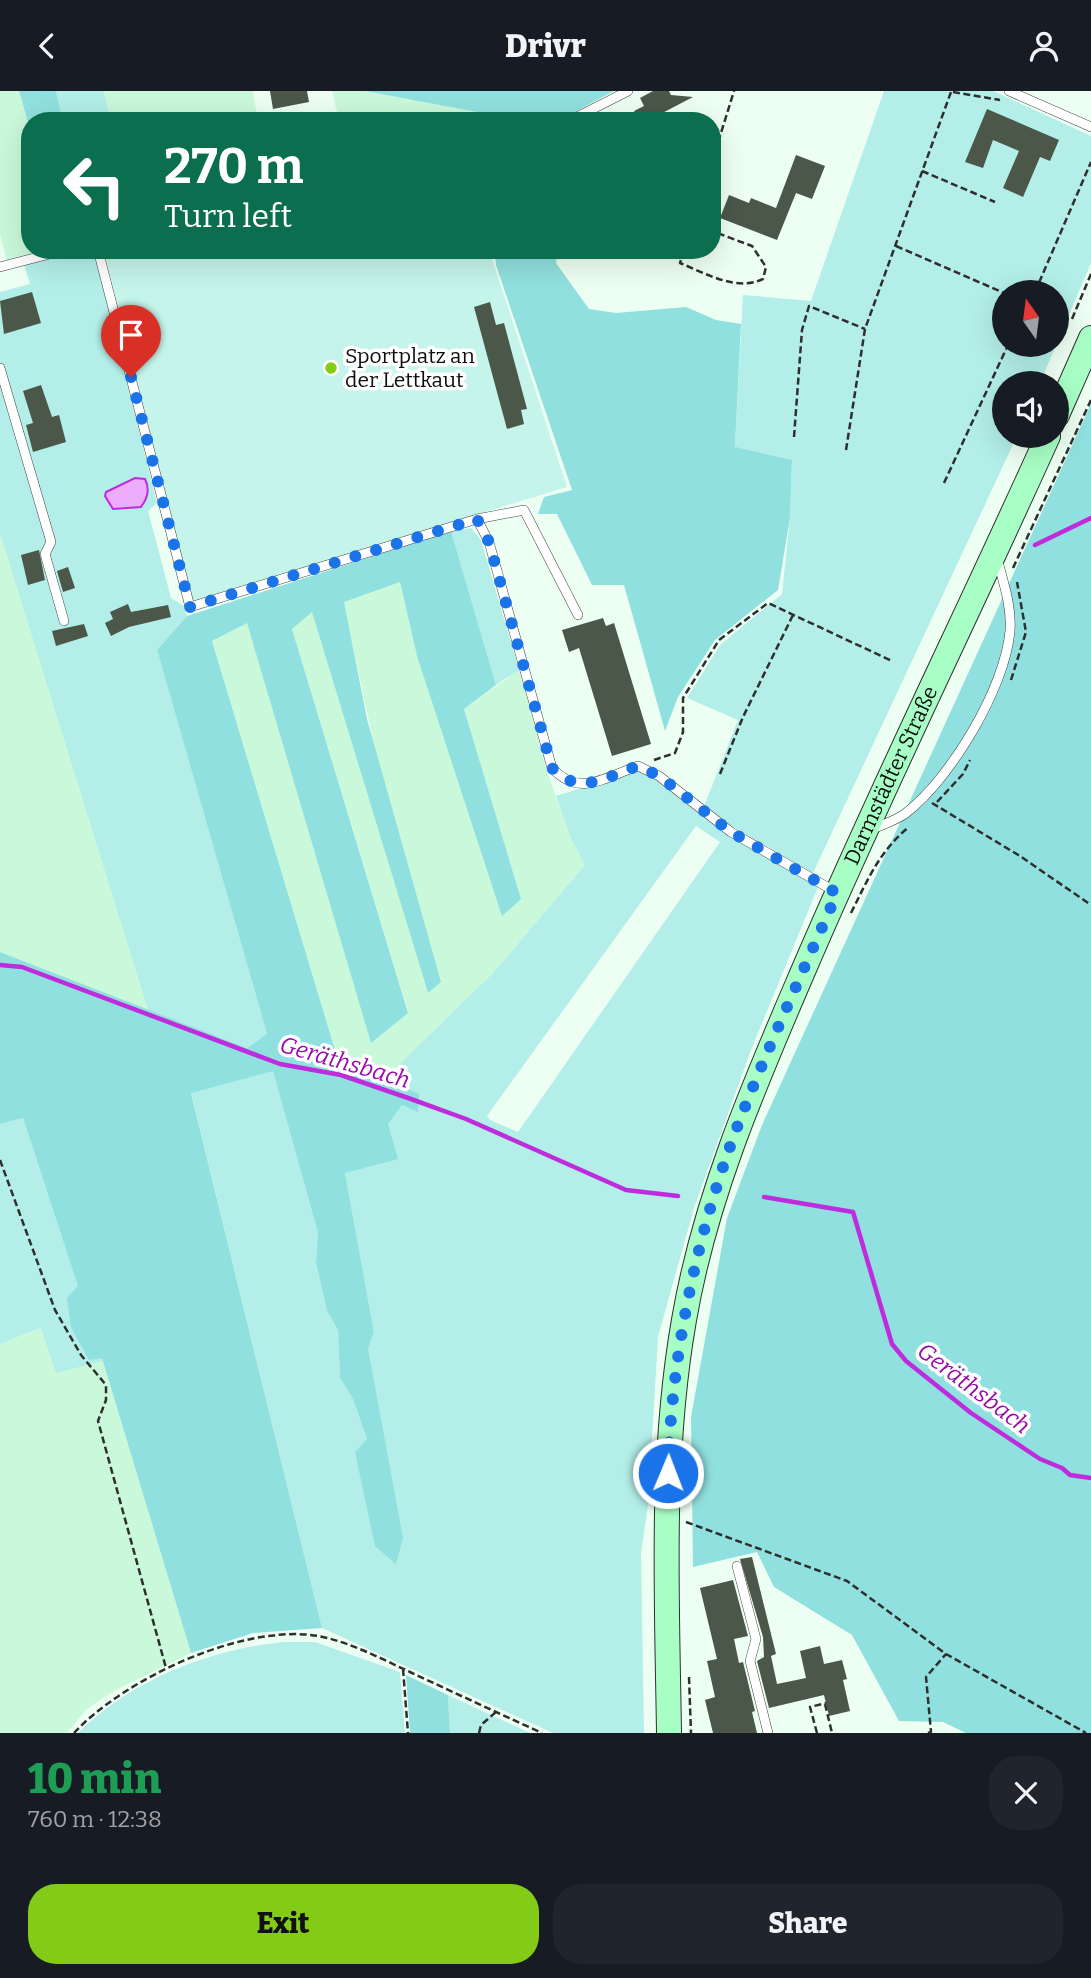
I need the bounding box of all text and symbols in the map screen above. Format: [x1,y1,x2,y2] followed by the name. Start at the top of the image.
[28,27,66,65] icon: back
[505,27,586,65] text: Drivr
[1025,27,1063,65] icon: person
[164,137,304,196] text: 270 m
[49,140,140,231] icon: left
[164,197,292,235] text: Turn left
[992,280,1069,357] north arrow
[992,280,1069,448] map controls
[101,305,161,377] pin
[112,316,150,354] icon: arrive
[345,343,475,393] place label: Sportplatz an der Lettkaut
[323,360,339,376] marker: Sportplatz an der Lettkaut
[992,371,1069,448] button: sound
[839,682,943,869] street label: Darmstädter Straße
[277,1030,413,1094] water label: Geräthsbach
[912,1337,1036,1439] water label: Geräthsbach
[631,1436,705,1510] position arrow
[28,1754,161,1804] text: 10 min
[989,1756,1063,1830] button: close
[28,1805,162,1833] text: 760 m · 12:38
[28,1884,539,1964] button: Exit
[553,1884,1063,1964] button: Share

